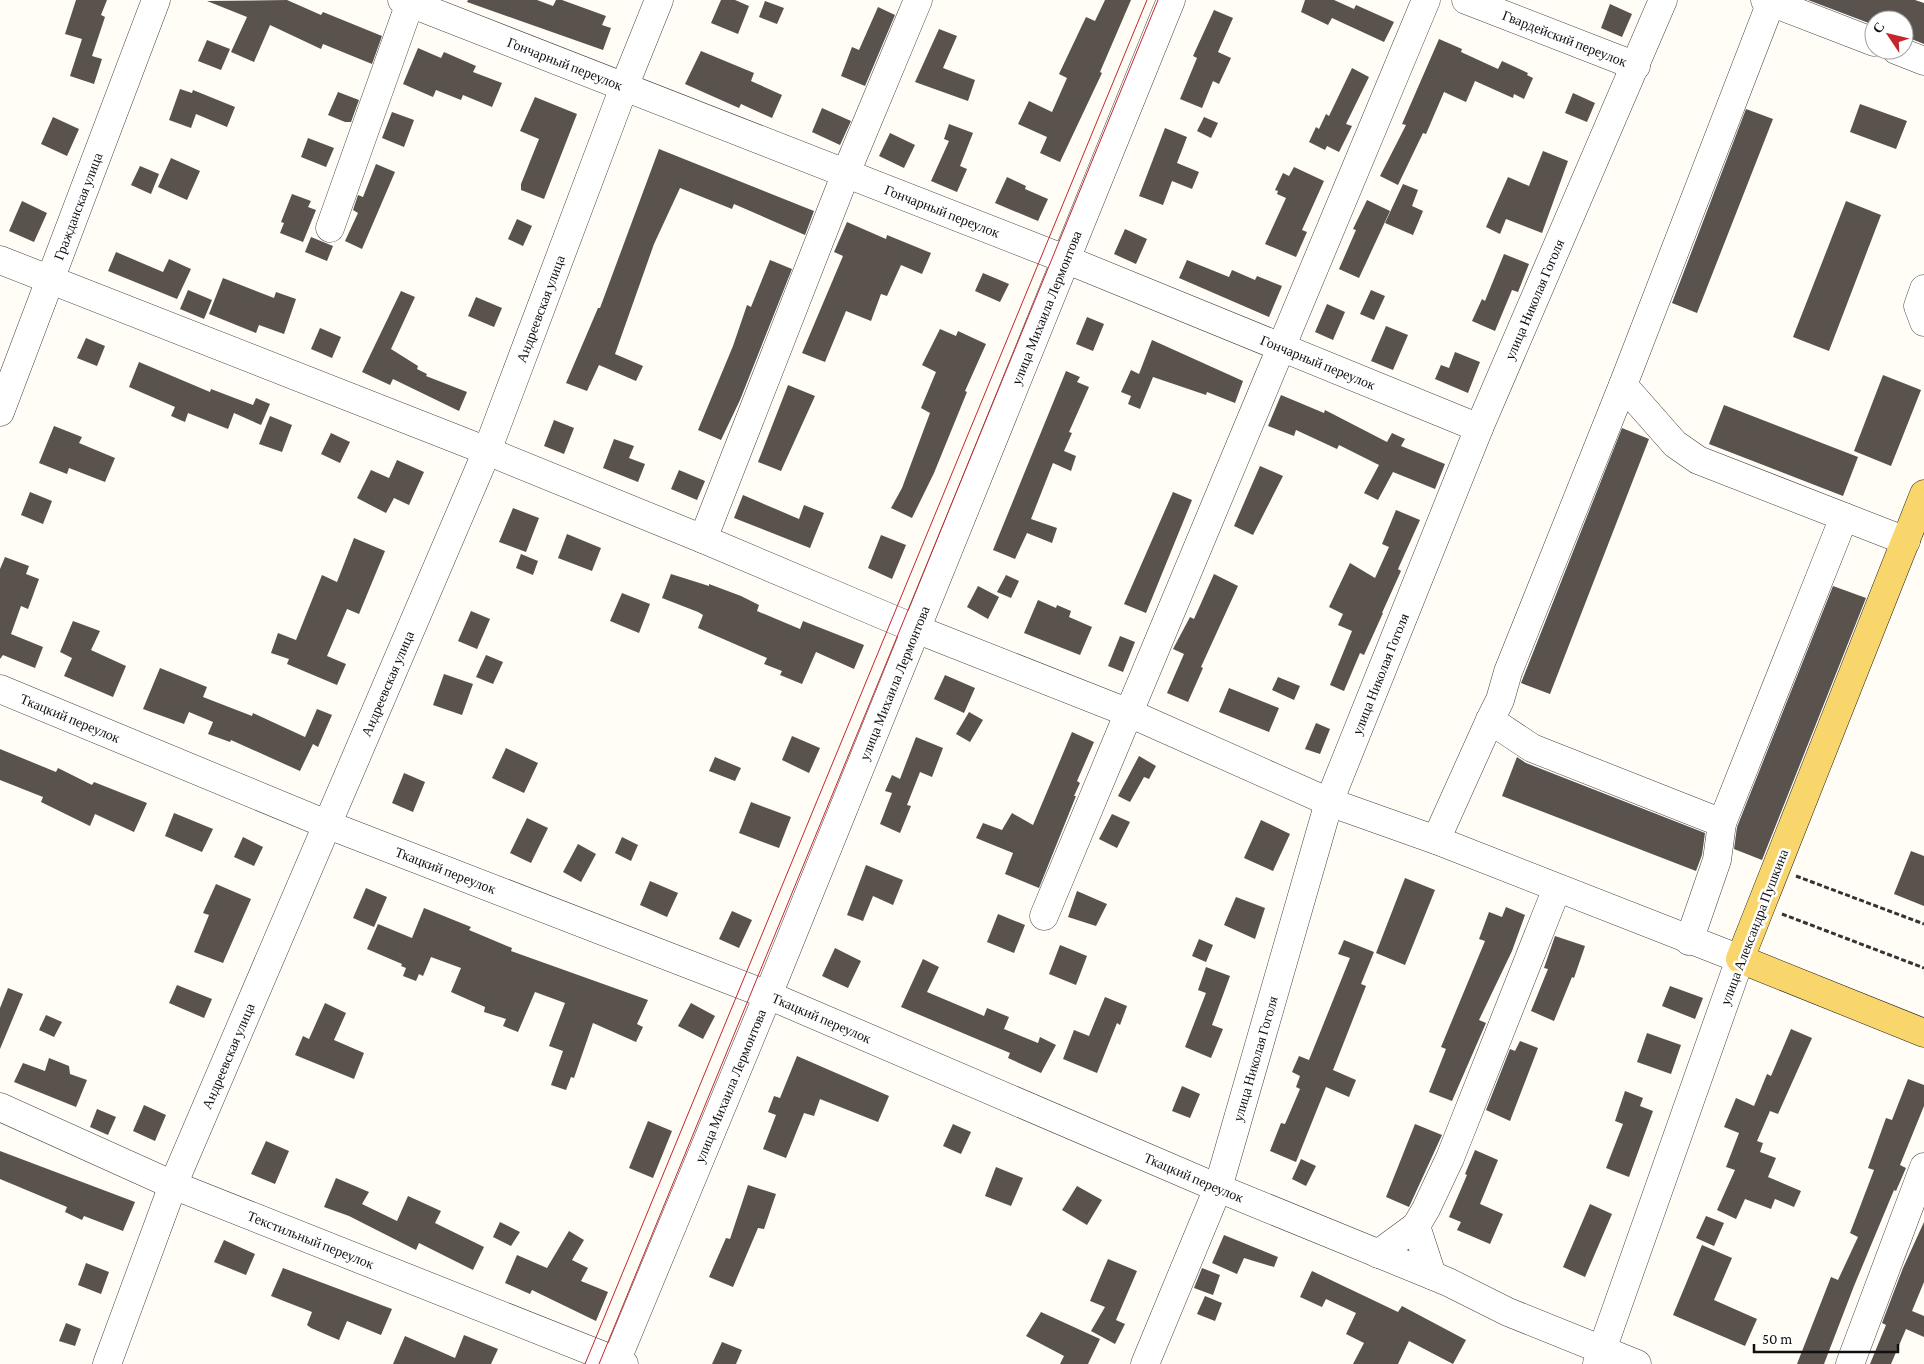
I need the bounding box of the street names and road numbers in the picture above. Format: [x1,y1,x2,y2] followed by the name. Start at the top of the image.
[1500,7,1630,70] street label: Гвардейский переулок
[505,34,625,93] street label: Гончарный переулок
[50,150,106,262] street label: Гражданская улица
[882,181,1002,241] street label: Гончарный переулок
[1008,228,1085,387] street label: улица Михаила Лермонтова
[1501,236,1567,362] street label: улица Николая Гоголя
[513,252,568,365] street label: Андреевская улица
[1258,332,1378,393] street label: Гончарный переулок
[856,603,933,763] street label: улица Михаила Лермонтова
[1349,610,1412,737] street label: улица Николая Гоголя
[358,628,417,739] street label: Андреевская улица
[18,690,123,746] street label: Ткацкий переулок
[393,844,498,897] street label: Ткацкий переулок
[1717,846,1791,1007] street label: улица Александра Пушкина
[769,990,874,1046] street label: Ткацкий переулок
[1230,994,1281,1123] street label: улица Николая Гоголя
[198,1000,258,1111] street label: Андреевская улица
[691,1006,770,1165] street label: улица Михаила Лермонтова
[1142,1149,1246,1206] street label: Ткацкий переулок
[245,1207,377,1272] street label: Текстильный переулок

